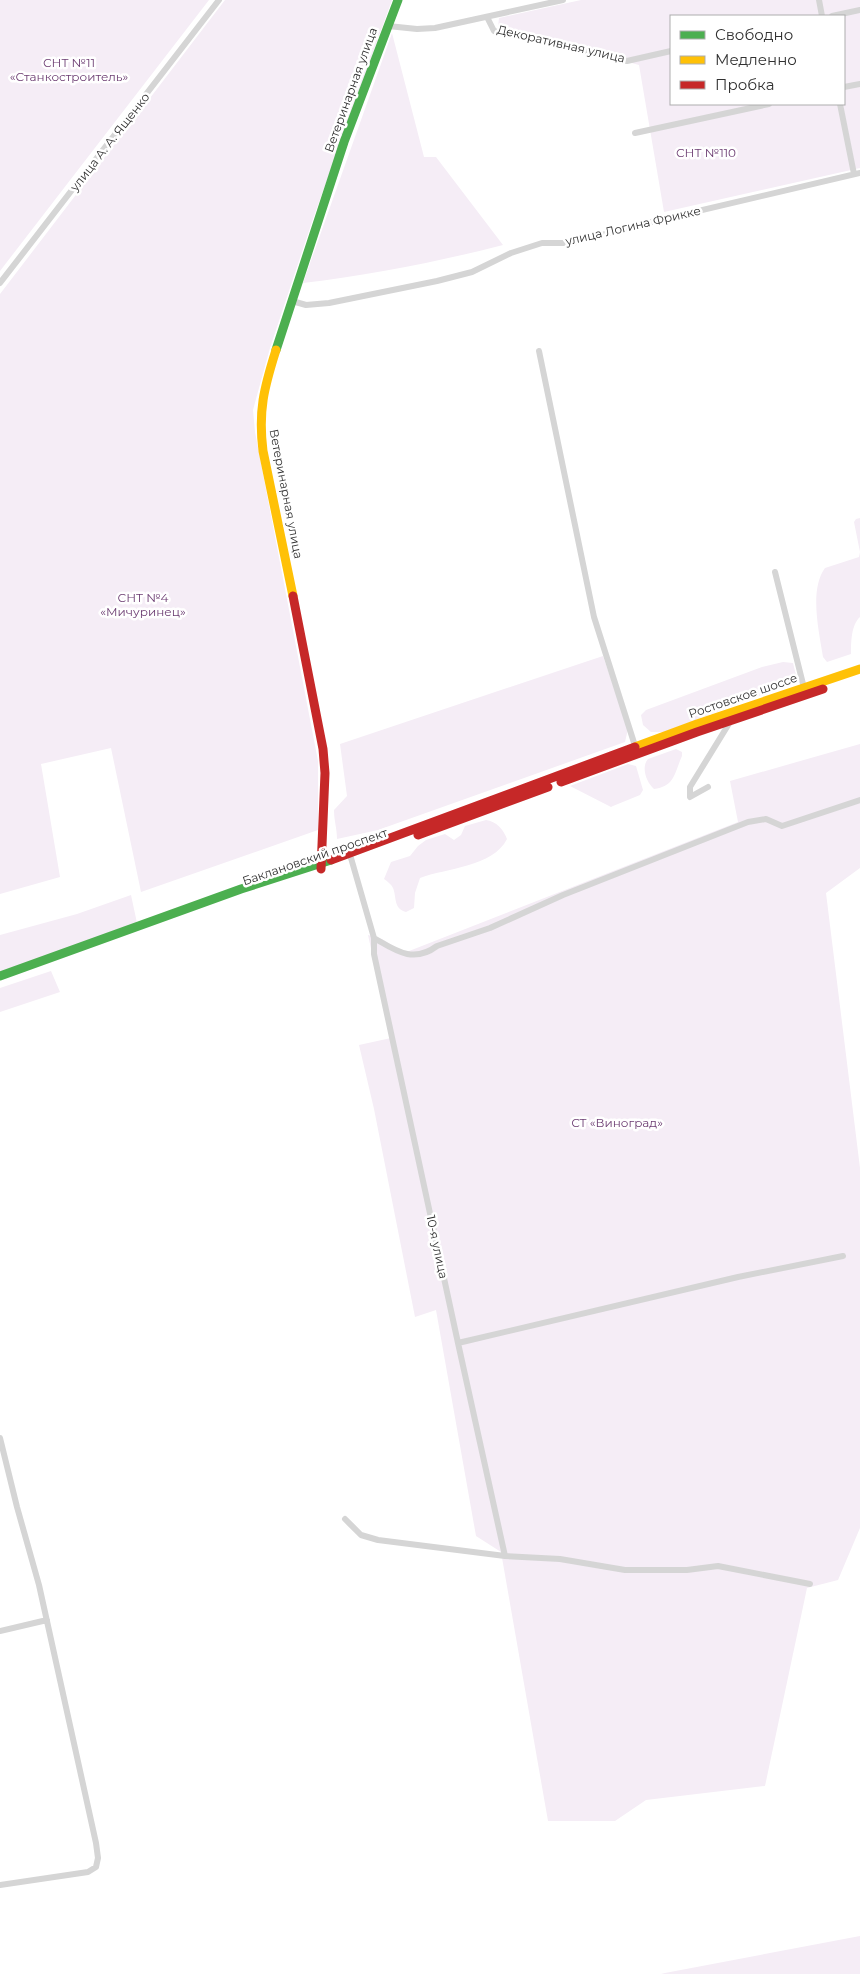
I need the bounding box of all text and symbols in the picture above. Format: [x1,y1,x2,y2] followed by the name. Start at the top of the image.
[670,15,845,105] legend
[496,22,626,66] street label: Декоративная улица
[321,25,380,154] street label: Ветеринарная улица
[715,25,793,44] text: Свободно
[715,50,797,69] text: Медленно
[10,55,129,84] park label: СНТ №11 «Станкостроитель»
[715,75,774,94] text: Пробка
[66,89,153,195] street label: улица А. А. Ященко
[676,145,736,160] park label: СНТ №110
[563,203,702,249] street label: улица Логина Фрикке
[267,428,306,560] street label: Ветеринарная улица
[100,590,186,619] park label: СНТ №4 «Мичуринец»
[686,670,799,721] street label: Ростовское шоссе
[240,825,390,888] street label: Баклановский проспект
[571,1115,663,1130] park label: СТ «Виноград»
[423,1214,452,1280] street label: 10-я улица

